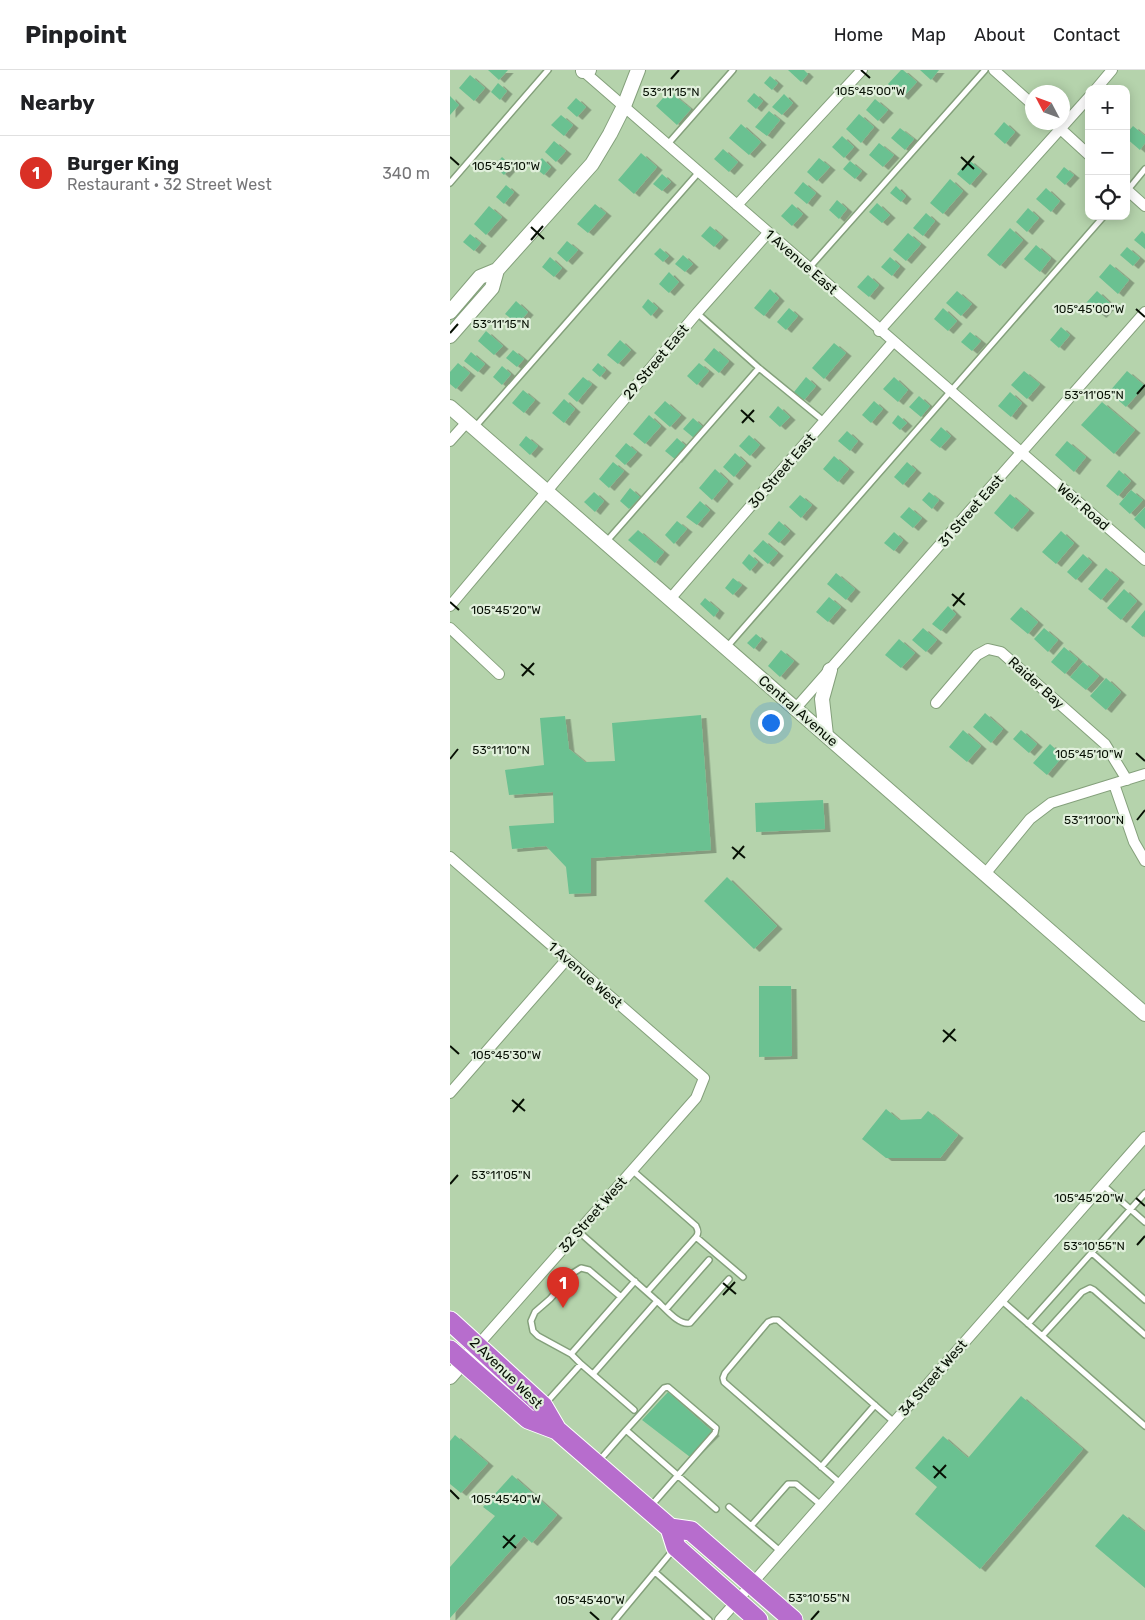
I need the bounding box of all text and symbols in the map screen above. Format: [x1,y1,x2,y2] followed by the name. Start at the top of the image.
[25,21,127,49] text: Pinpoint
[834,24,883,46] text: Home
[911,24,946,46] text: Map
[974,24,1025,46] text: About
[1053,24,1120,46] text: Contact
[835,84,906,98] text: 105°45'00"W
[643,85,699,99] text: 53°11'15"N
[1025,85,1070,130] north arrow
[1085,85,1130,220] map controls
[1085,85,1130,130] button: +
[20,90,95,115] text: Nearby
[1085,130,1130,175] button: −
[67,152,179,175] text: Burger King
[472,159,540,173] text: 105°45'10"W
[32,164,40,183] text: 1
[382,164,430,183] text: 340 m
[67,175,272,194] text: Restaurant · 32 Street West
[1085,175,1130,220] button: locate
[761,226,841,298] street label: 1 Avenue East
[1054,302,1125,316] text: 105°45'00"W
[473,317,529,331] text: 53°11'15"N
[620,321,693,403] street label: 29 Street East
[1064,388,1124,402] text: 53°11'05"N
[745,430,819,512] street label: 30 Street East
[935,471,1007,551] street label: 31 Street East
[1053,480,1113,534] street label: Weir Road
[471,603,541,617] text: 105°45'20"W
[1004,653,1068,713] street label: Raider Bay
[755,672,841,750] street label: Central Avenue
[758,710,784,736] your location
[472,743,530,757] text: 53°11'10"N
[1055,747,1123,761] text: 105°45'10"W
[1064,813,1124,827] text: 53°11'00"N
[544,938,626,1012] street label: 1 Avenue West
[471,1048,541,1062] text: 105°45'30"W
[471,1168,531,1182] text: 53°11'05"N
[555,1173,631,1256] street label: 32 Street West
[1054,1191,1124,1205] text: 105°45'20"W
[1063,1239,1125,1253] text: 53°10'55"N
[547,1267,579,1308] pin: 1
[466,1334,546,1412] street label: 2 Avenue West
[895,1336,971,1420] street label: 34 Street West
[471,1492,541,1506] text: 105°45'40"W
[788,1591,850,1605] text: 53°10'55"N
[555,1593,625,1607] text: 105°45'40"W

